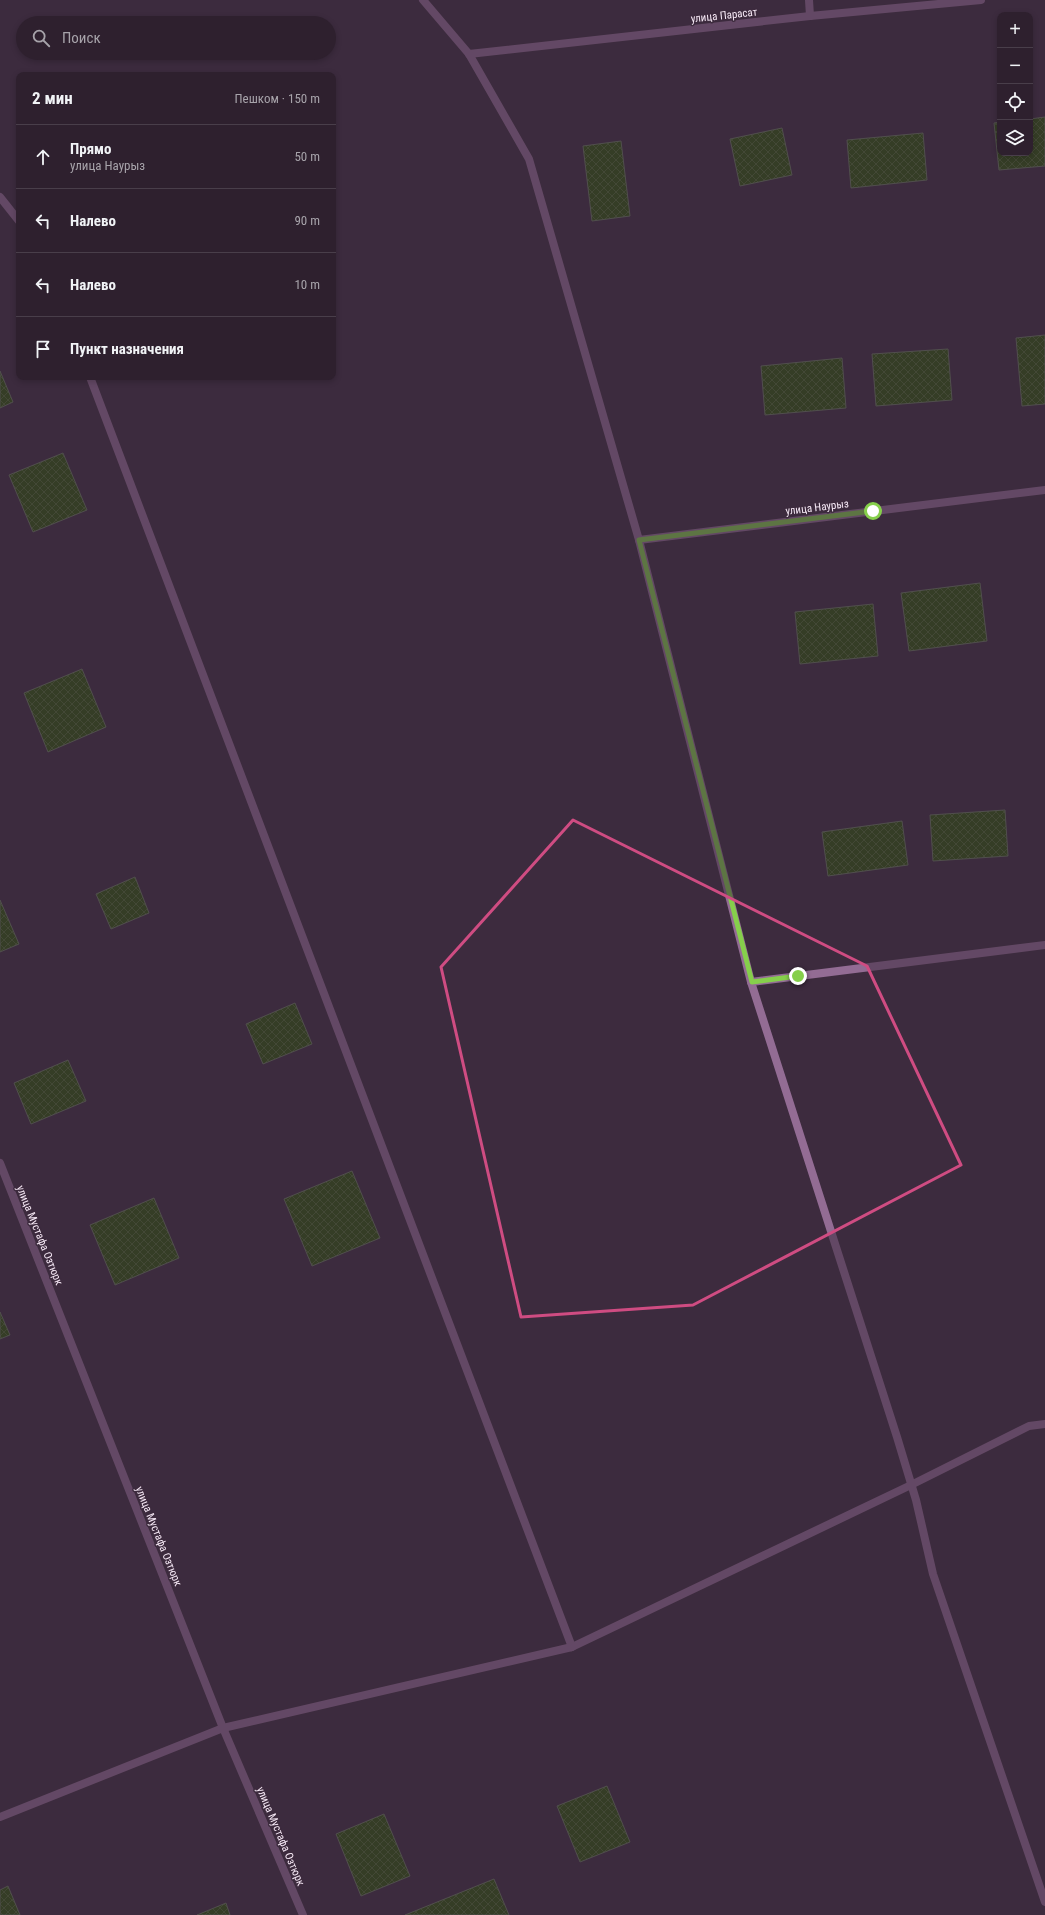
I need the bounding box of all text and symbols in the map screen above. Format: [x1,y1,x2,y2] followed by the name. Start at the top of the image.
[690,6,758,25] street label: улица Парасат
[997,12,1033,156] map controls
[997,12,1033,48] button: +
[16,16,336,60] search box
[30,27,52,49] icon: search
[62,29,101,47] text: Поиск
[997,48,1033,84] button: −
[997,84,1033,120] button: locate
[32,88,73,108] text: 2 мин
[234,91,320,106] text: Пешком · 150 m
[997,120,1033,156] button: layers
[70,140,111,158] text: Прямо
[32,146,54,168] icon: ahead
[294,149,320,164] text: 50 m
[70,158,145,173] text: улица Наурыз
[32,210,54,232] icon: left
[70,212,116,230] text: Налево
[294,213,320,228] text: 90 m
[32,274,54,296] icon: left
[70,276,116,294] text: Налево
[294,277,320,292] text: 10 m
[32,338,54,360] icon: arrive
[70,340,184,358] text: Пункт назначения
[785,497,849,518] street label: улица Наурыз
[864,502,882,520] route start
[789,967,807,985] route end
[14,1183,66,1288] street label: улица Мустафа Озтюрк
[133,1484,185,1589] street label: улица Мустафа Озтюрк
[254,1785,308,1888] street label: улица Мустафа Озтюрк

